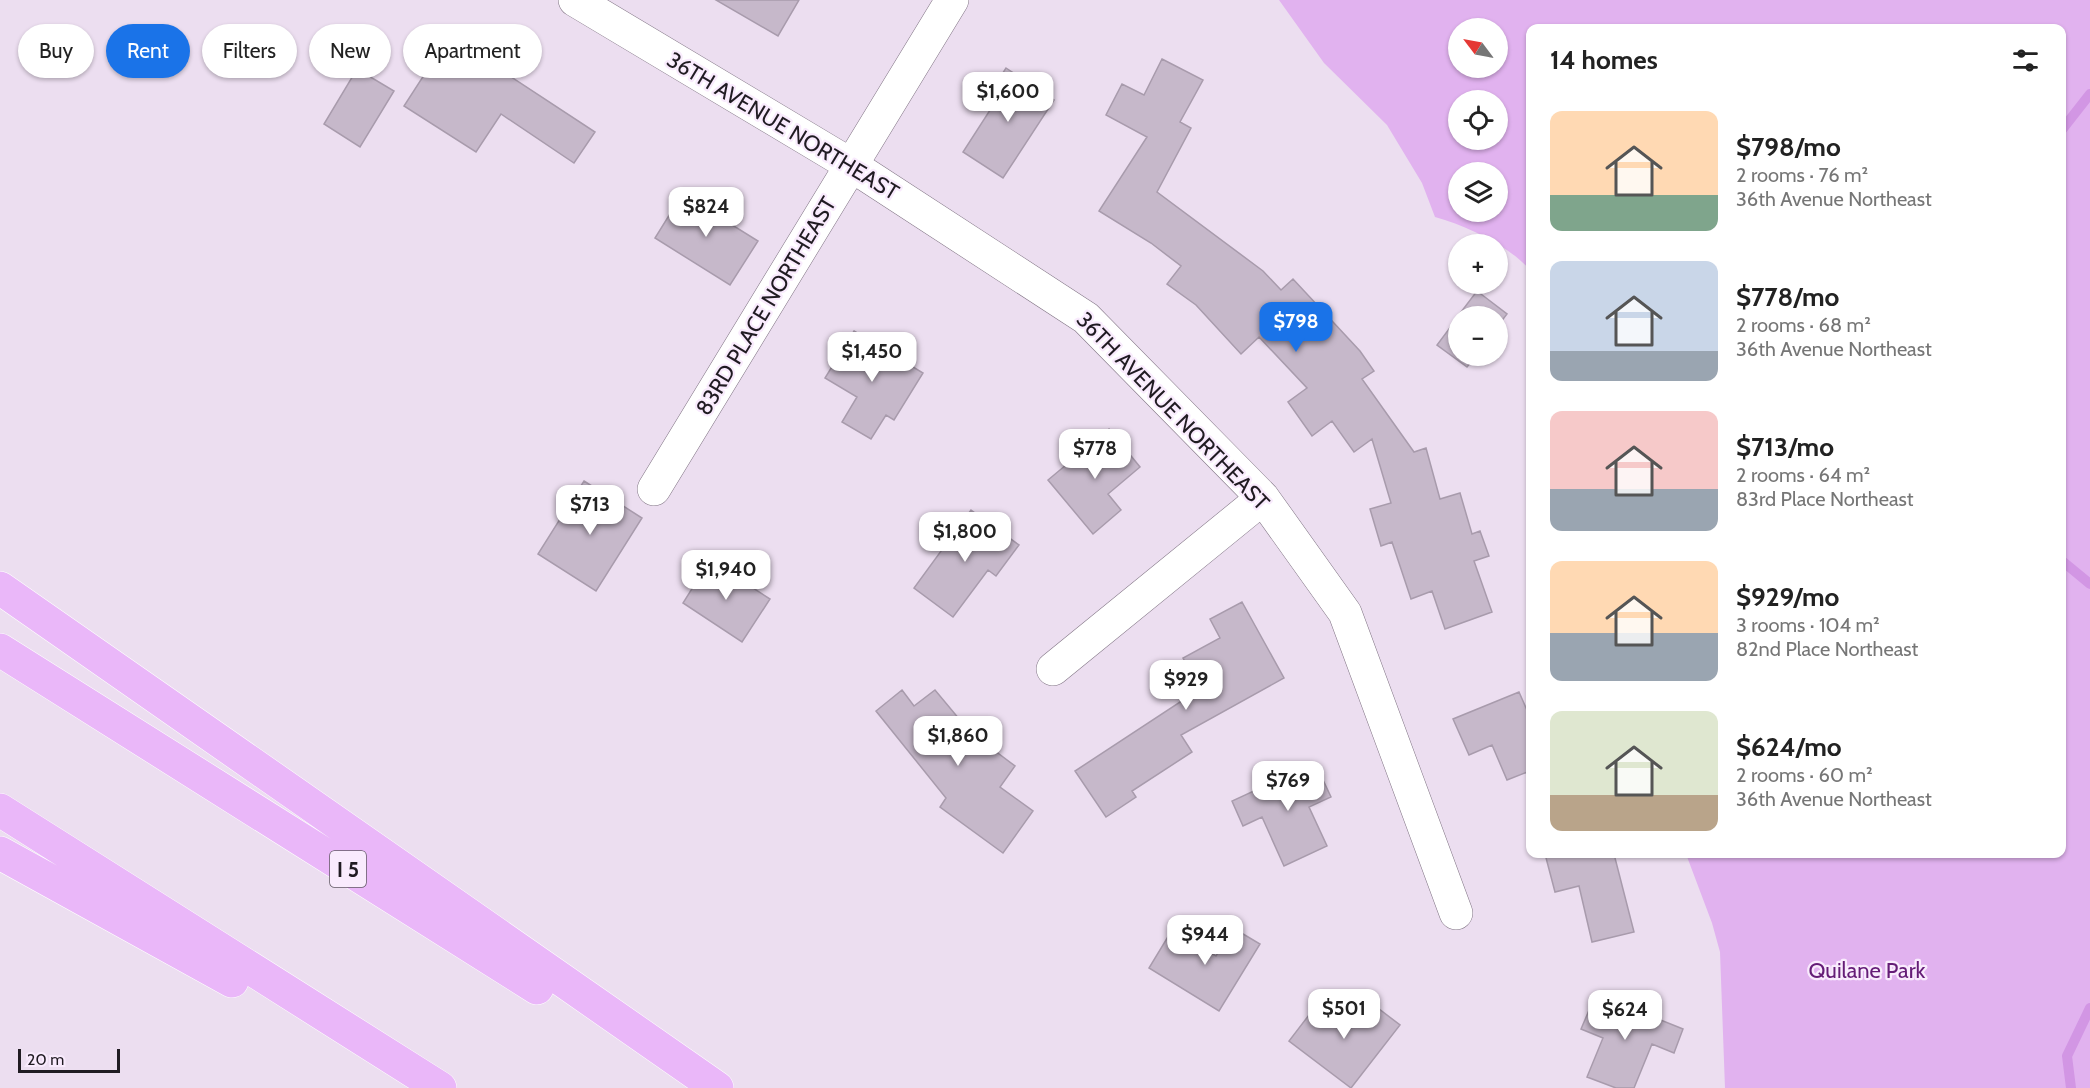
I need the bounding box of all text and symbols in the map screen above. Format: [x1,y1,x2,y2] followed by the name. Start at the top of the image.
[1448,18,1508,78] north arrow
[1448,18,1508,366] map controls
[18,24,94,78] chip: Buy
[106,24,190,78] chip: Rent
[202,24,297,78] chip: Filters
[309,24,391,78] chip: New
[403,24,542,78] chip: Apartment
[1550,44,1658,76] text: 14 homes
[2009,44,2042,77] icon: filters
[662,46,904,206] street label: 36TH AVENUE NORTHEAST
[959,72,1057,123] pin: $1,600
[976,79,1040,103] text: $1,600
[1448,90,1508,150] button: locate
[1736,131,1841,163] text: $798/mo
[1598,135,1670,207] icon: home
[1448,162,1508,222] button: layers
[1736,163,1868,187] text: 2 rooms · 76 m²
[670,187,742,238] pin: $824
[1736,187,1932,211] text: 36th Avenue Northeast
[690,192,842,420] street label: 83RD PLACE NORTHEAST
[683,194,729,218] text: $824
[1448,234,1508,294] button: +
[1736,281,1839,313] text: $778/mo
[1598,285,1670,357] icon: home
[1260,302,1332,353] pin: $798
[1071,306,1275,516] street label: 36TH AVENUE NORTHEAST
[1448,306,1508,366] button: −
[1273,309,1319,333] text: $798
[1736,313,1871,337] text: 2 rooms · 68 m²
[823,332,921,383] pin: $1,450
[1736,337,1932,361] text: 36th Avenue Northeast
[842,339,902,363] text: $1,450
[1059,429,1131,480] pin: $778
[1736,431,1834,463] text: $713/mo
[1598,435,1670,507] icon: home
[1073,436,1117,460] text: $778
[1736,463,1870,487] text: 2 rooms · 64 m²
[554,485,626,536] pin: $713
[1736,487,1914,511] text: 83rd Place Northeast
[570,492,610,516] text: $713
[916,512,1014,563] pin: $1,800
[933,519,997,543] text: $1,800
[677,550,775,601] pin: $1,940
[695,557,757,581] text: $1,940
[1736,581,1839,613] text: $929/mo
[1598,585,1670,657] icon: home
[1736,613,1880,637] text: 3 rooms · 104 m²
[1736,637,1918,661] text: 82nd Place Northeast
[1150,660,1222,711] pin: $929
[1164,667,1208,691] text: $929
[909,716,1007,767] pin: $1,860
[927,723,989,747] text: $1,860
[1736,731,1842,763] text: $624/mo
[1598,735,1670,807] icon: home
[1252,761,1324,812] pin: $769
[1736,763,1873,787] text: 2 rooms · 60 m²
[1266,768,1310,792] text: $769
[1736,787,1932,811] text: 36th Avenue Northeast
[330,851,366,887] road number: I 5
[1169,915,1241,966] pin: $944
[1181,922,1229,946] text: $944
[1809,957,1926,984] park label: Quilane Park
[1308,989,1380,1040] pin: $501
[1589,990,1661,1041] pin: $624
[1322,996,1366,1020] text: $501
[1602,997,1648,1021] text: $624
[18,1046,120,1074] scale bar
[27,1050,64,1069] text: 20 m

